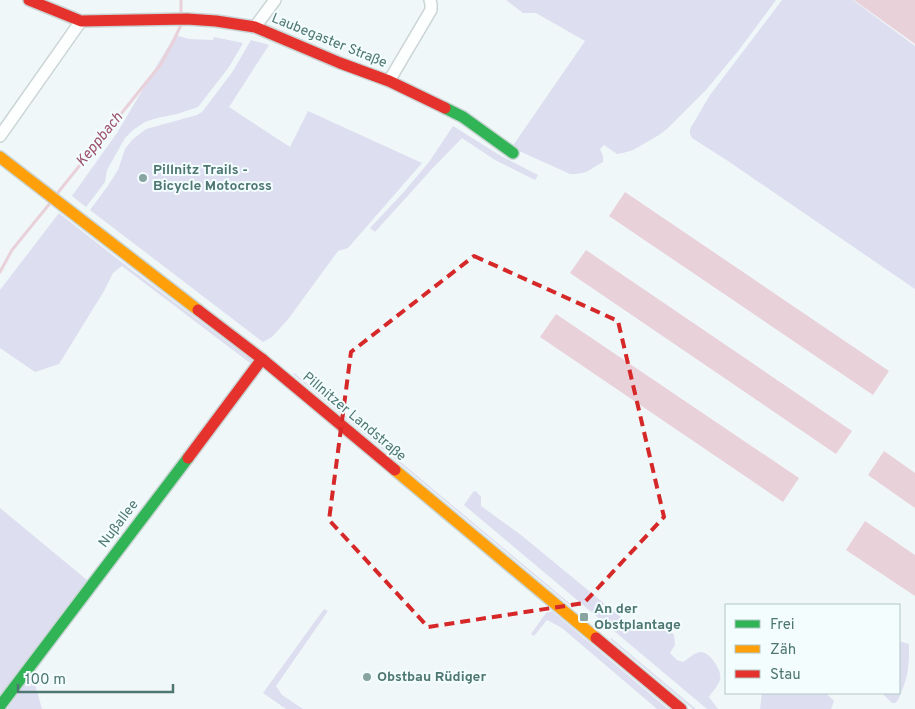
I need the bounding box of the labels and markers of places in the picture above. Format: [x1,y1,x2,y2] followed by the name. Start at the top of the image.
[153,162,272,195] place label: Pillnitz Trails - Bicycle Motocross
[137,172,149,184] marker: Pillnitz Trails - Bicycle Motocross
[594,601,681,634] place label: An der Obstplantage
[578,611,590,623] marker: An der Obstplantage
[377,669,486,686] place label: Obstbau Rüdiger
[361,671,373,683] marker: Obstbau Rüdiger

